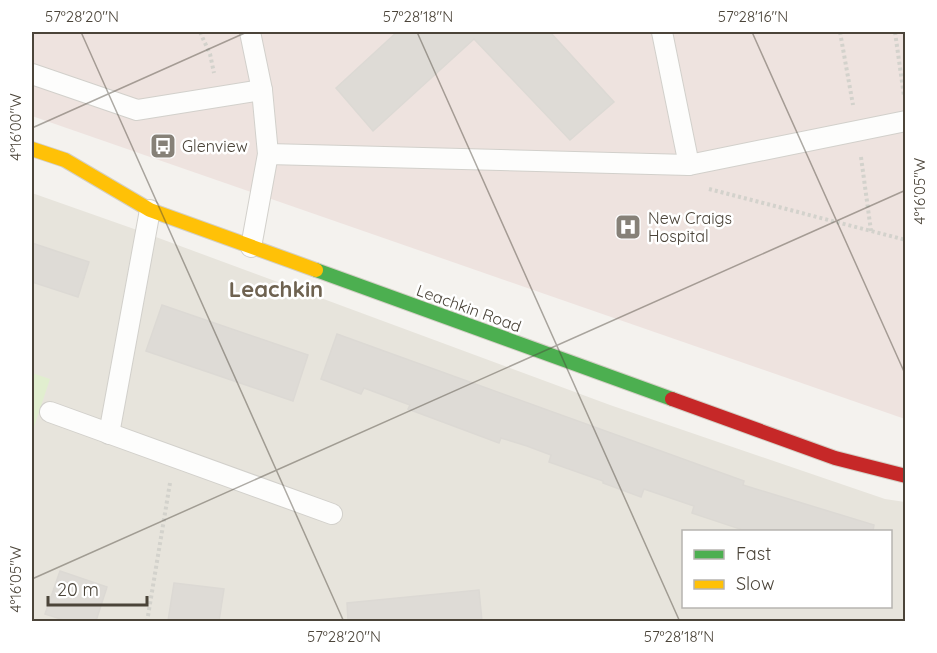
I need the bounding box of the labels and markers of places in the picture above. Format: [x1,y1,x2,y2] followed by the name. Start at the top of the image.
[148,131,178,161] bus stop icon: Glenview
[182,136,248,156] place label: Glenview
[648,208,732,246] place label: New Craigs Hospital
[613,212,643,242] hospital icon: New Craigs Hospital

